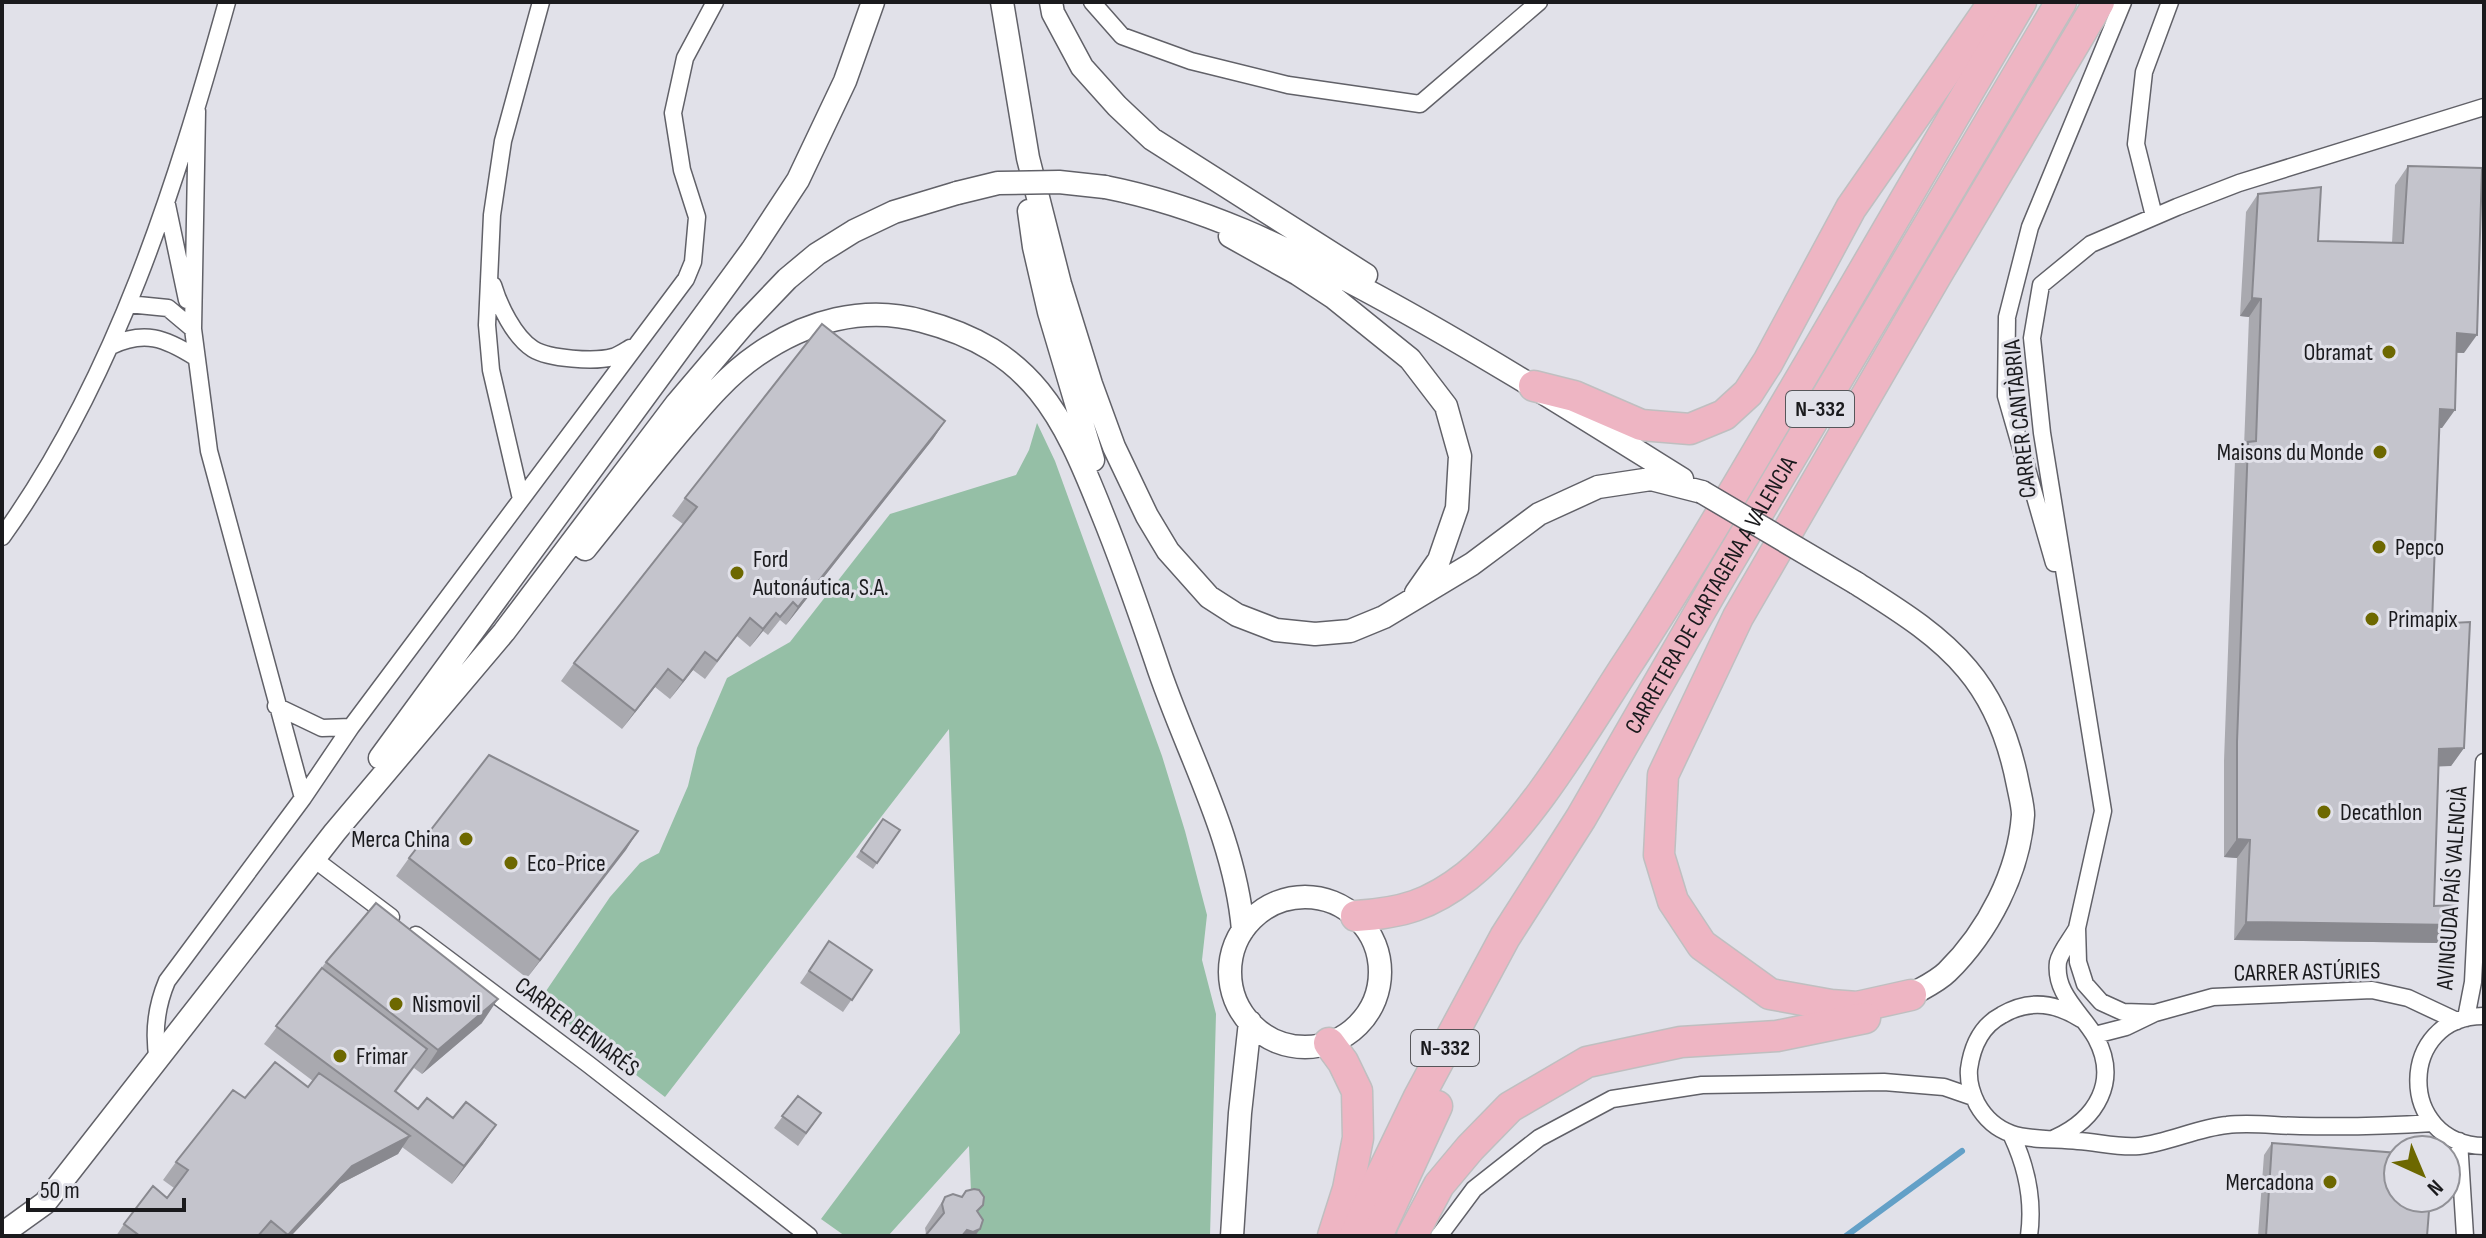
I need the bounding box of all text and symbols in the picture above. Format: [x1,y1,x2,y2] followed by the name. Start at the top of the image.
[1997,338,2043,500] street label: CARRER CANTÀBRIA
[2303,338,2373,367] place label: Obramat
[2380,343,2398,361] marker: Obramat
[1786,391,1854,427] road number: N-332
[2217,438,2364,467] place label: Maisons du Monde
[2371,443,2389,461] marker: Maisons du Monde
[1618,450,1803,739] street label: CARRETERA DE CARTAGENA A VALENCIA
[2395,533,2444,562] place label: Pepco
[2370,538,2388,556] marker: Pepco
[752,545,889,602] place label: Ford Autonáutica, S.A.
[728,564,746,582] marker: Ford Autonáutica, S.A.
[2388,605,2458,634] place label: Primapix
[2363,610,2381,628] marker: Primapix
[2430,785,2474,992] street label: AVINGUDA PAÍS VALENCIÀ
[2340,798,2422,827] place label: Decathlon
[2315,803,2333,821] marker: Decathlon
[351,825,450,854] place label: Merca China
[457,830,475,848] marker: Merca China
[527,849,606,878] place label: Eco-Price
[502,854,520,872] marker: Eco-Price
[2233,956,2381,988] street label: CARRER ASTÚRIES
[509,971,645,1083] street label: CARRER BENIARÉS
[412,990,481,1019] place label: Nismovil
[387,995,405,1013] marker: Nismovil
[1411,1030,1479,1066] road number: N-332
[356,1042,408,1071] place label: Frimar
[331,1047,349,1065] marker: Frimar
[2382,1134,2462,1214] north arrow
[28,1162,184,1212] scale bar
[2226,1168,2314,1197] place label: Mercadona
[2321,1173,2339,1191] marker: Mercadona
[2421,1174,2448,1201] text: N
[40,1176,80,1205] text: 50 m

